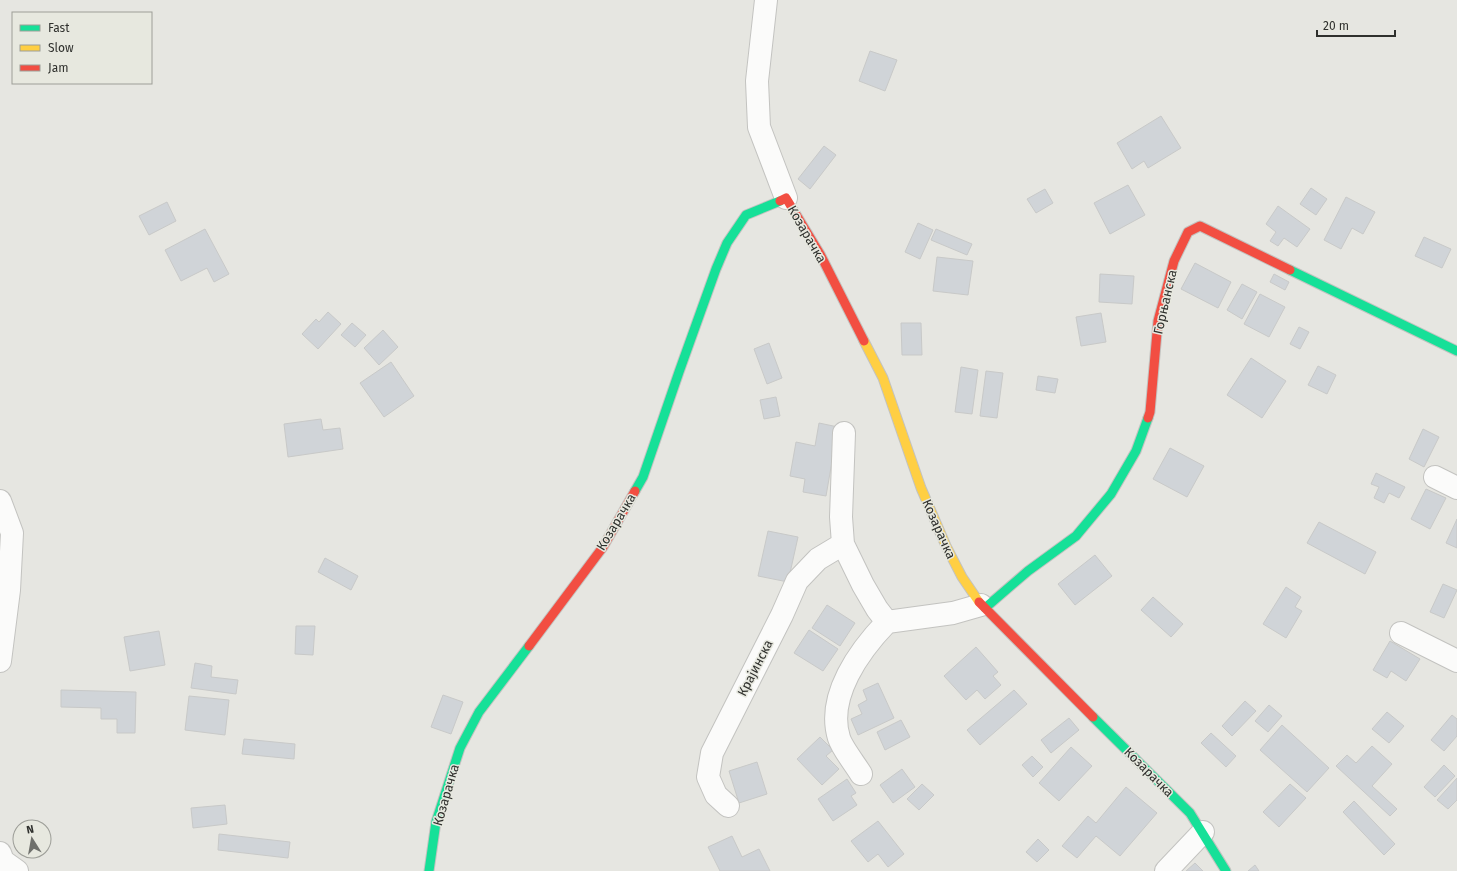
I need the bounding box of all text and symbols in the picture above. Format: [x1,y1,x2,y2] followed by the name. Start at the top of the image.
[12,12,152,84] legend
[1317,12,1395,38] scale bar
[1323,19,1349,33] text: 20 m
[48,21,70,35] text: Fast
[48,41,74,55] text: Slow
[48,61,68,75] text: Jam
[785,203,829,265] street label: Козарачка
[1150,268,1180,336] street label: Горњанска
[593,491,639,553] street label: Козарачка
[919,497,959,561] street label: Козарачка
[734,637,776,699] street label: Крајинска
[1121,744,1177,800] street label: Козарачка
[430,762,462,828] street label: Козарачка
[12,819,52,859] north arrow
[25,823,35,837] text: N

